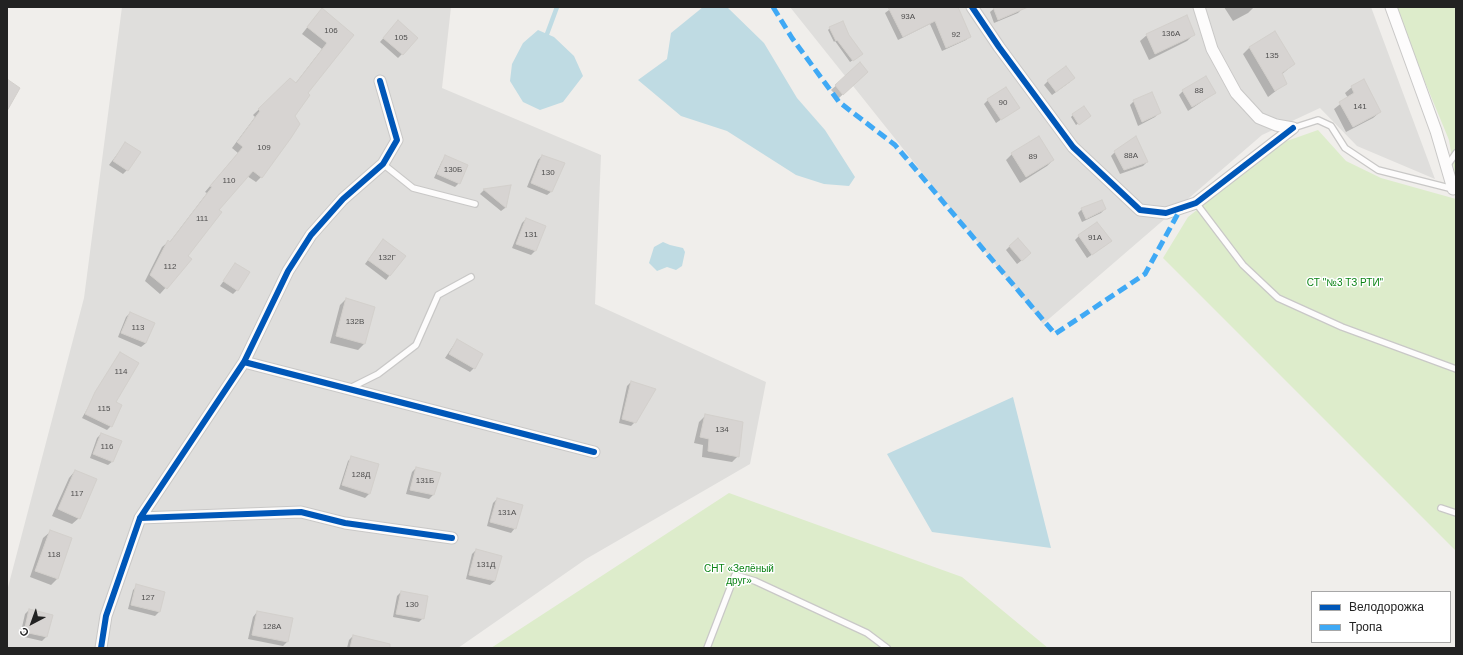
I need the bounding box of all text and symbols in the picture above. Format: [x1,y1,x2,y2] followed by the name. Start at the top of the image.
[901,12,915,22] house number: 93А
[324,26,338,36] house number: 106
[1162,29,1180,39] house number: 136А
[952,30,960,40] house number: 92
[394,33,408,43] house number: 105
[1265,51,1279,61] house number: 135
[1195,86,1203,96] house number: 88
[999,98,1007,108] house number: 90
[1353,102,1367,112] house number: 141
[257,143,271,153] house number: 109
[1124,151,1138,161] house number: 88А
[1029,152,1037,162] house number: 89
[444,165,462,175] house number: 130Б
[541,168,555,178] house number: 130
[223,176,235,186] house number: 110
[196,214,208,224] house number: 111
[524,230,538,240] house number: 131
[1088,233,1102,243] house number: 91А
[378,253,396,263] house number: 132Г
[164,262,176,272] house number: 112
[1307,277,1383,289] park label: СТ "№3 ТЗ РТИ"
[346,317,364,327] house number: 132В
[132,323,144,333] house number: 113
[115,367,127,377] house number: 114
[98,404,110,414] house number: 115
[715,425,729,435] house number: 134
[101,442,113,452] house number: 116
[352,470,370,480] house number: 128Д
[416,476,434,486] house number: 131Б
[71,489,83,499] house number: 117
[498,508,516,518] house number: 131А
[48,550,60,560] house number: 118
[477,560,495,570] house number: 131Д
[704,563,774,586] park label: СНТ «Зелёный друг»
[1311,591,1451,643] legend
[141,593,155,603] house number: 127
[405,600,419,610] house number: 130
[1349,600,1424,614] text: Велодорожка
[12,603,52,643] north arrow
[1349,620,1382,634] text: Тропа
[263,622,281,632] house number: 128А
[17,625,31,639] text: С

